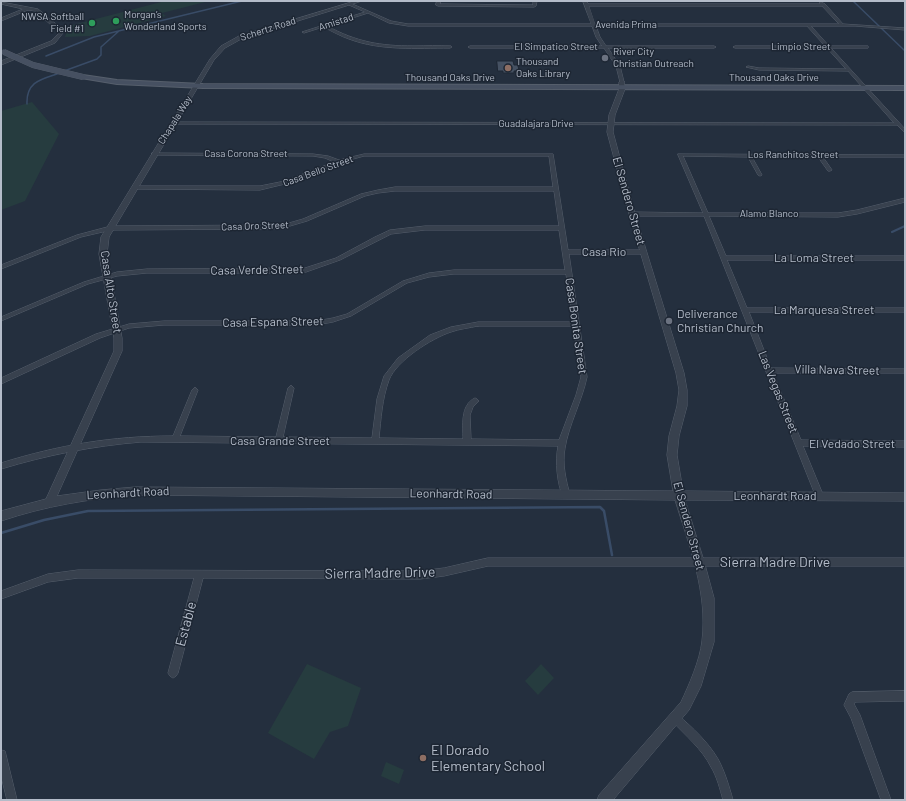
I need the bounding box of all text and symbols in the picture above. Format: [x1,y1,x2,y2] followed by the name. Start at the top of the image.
[124,9,207,32] place label: Morgan’s Wonderland Sports
[21,11,84,34] place label: NWSA Softball Field #1
[317,11,355,33] street label: Amistad
[239,14,297,44] street label: Schertz Road
[111,16,121,26] marker: Morgan’s Wonderland Sports
[87,18,97,28] marker: NWSA Softball Field #1
[595,19,657,31] street label: Avenida Prima
[514,41,598,53] street label: El Simpatico Street
[771,41,831,53] street label: Limpio Street
[613,46,694,70] place label: River City Christian Outreach
[600,53,610,63] marker: River City Christian Outreach
[516,56,570,80] place label: Thousand Oaks Library
[503,63,513,73] marker: Thousand Oaks Library
[405,72,495,84] street label: Thousand Oaks Drive
[729,72,819,84] street label: Thousand Oaks Drive
[155,94,195,146] street label: Chapala Way
[498,118,574,130] street label: Guadalajara Drive
[204,148,288,160] street label: Casa Corona Street
[748,149,838,161] street label: Los Ranchitos Street
[281,153,355,189] street label: Casa Bello Street
[610,155,648,247] street label: El Sendero Street
[740,208,798,220] street label: Alamo Blanco
[221,219,289,233] street label: Casa Oro Street
[582,245,626,259] street label: Casa Rio
[97,250,125,334] street label: Casa Alto Street
[774,251,854,265] street label: La Loma Street
[210,262,304,278] street label: Casa Verde Street
[562,277,590,375] street label: Casa Bonita Street
[774,303,874,317] street label: La Marquesa Street
[677,307,764,335] place label: Deliverance Christian Church
[222,314,324,330] street label: Casa Espana Street
[664,316,674,326] marker: Deliverance Christian Church
[755,349,801,435] street label: Las Vegas Street
[794,362,880,378] street label: Villa Nava Street
[230,434,330,448] street label: Casa Grande Street
[809,437,895,451] street label: El Vedado Street
[670,480,708,572] street label: El Sendero Street
[86,484,170,502] street label: Leonhardt Road
[409,486,493,502] street label: Leonhardt Road
[734,489,816,503] street label: Leonhardt Road
[720,554,830,570] street label: Sierra Madre Drive
[325,564,435,582] street label: Sierra Madre Drive
[172,600,200,648] street label: Estable
[431,742,545,774] place label: El Dorado Elementary School
[418,753,428,763] marker: El Dorado Elementary School

